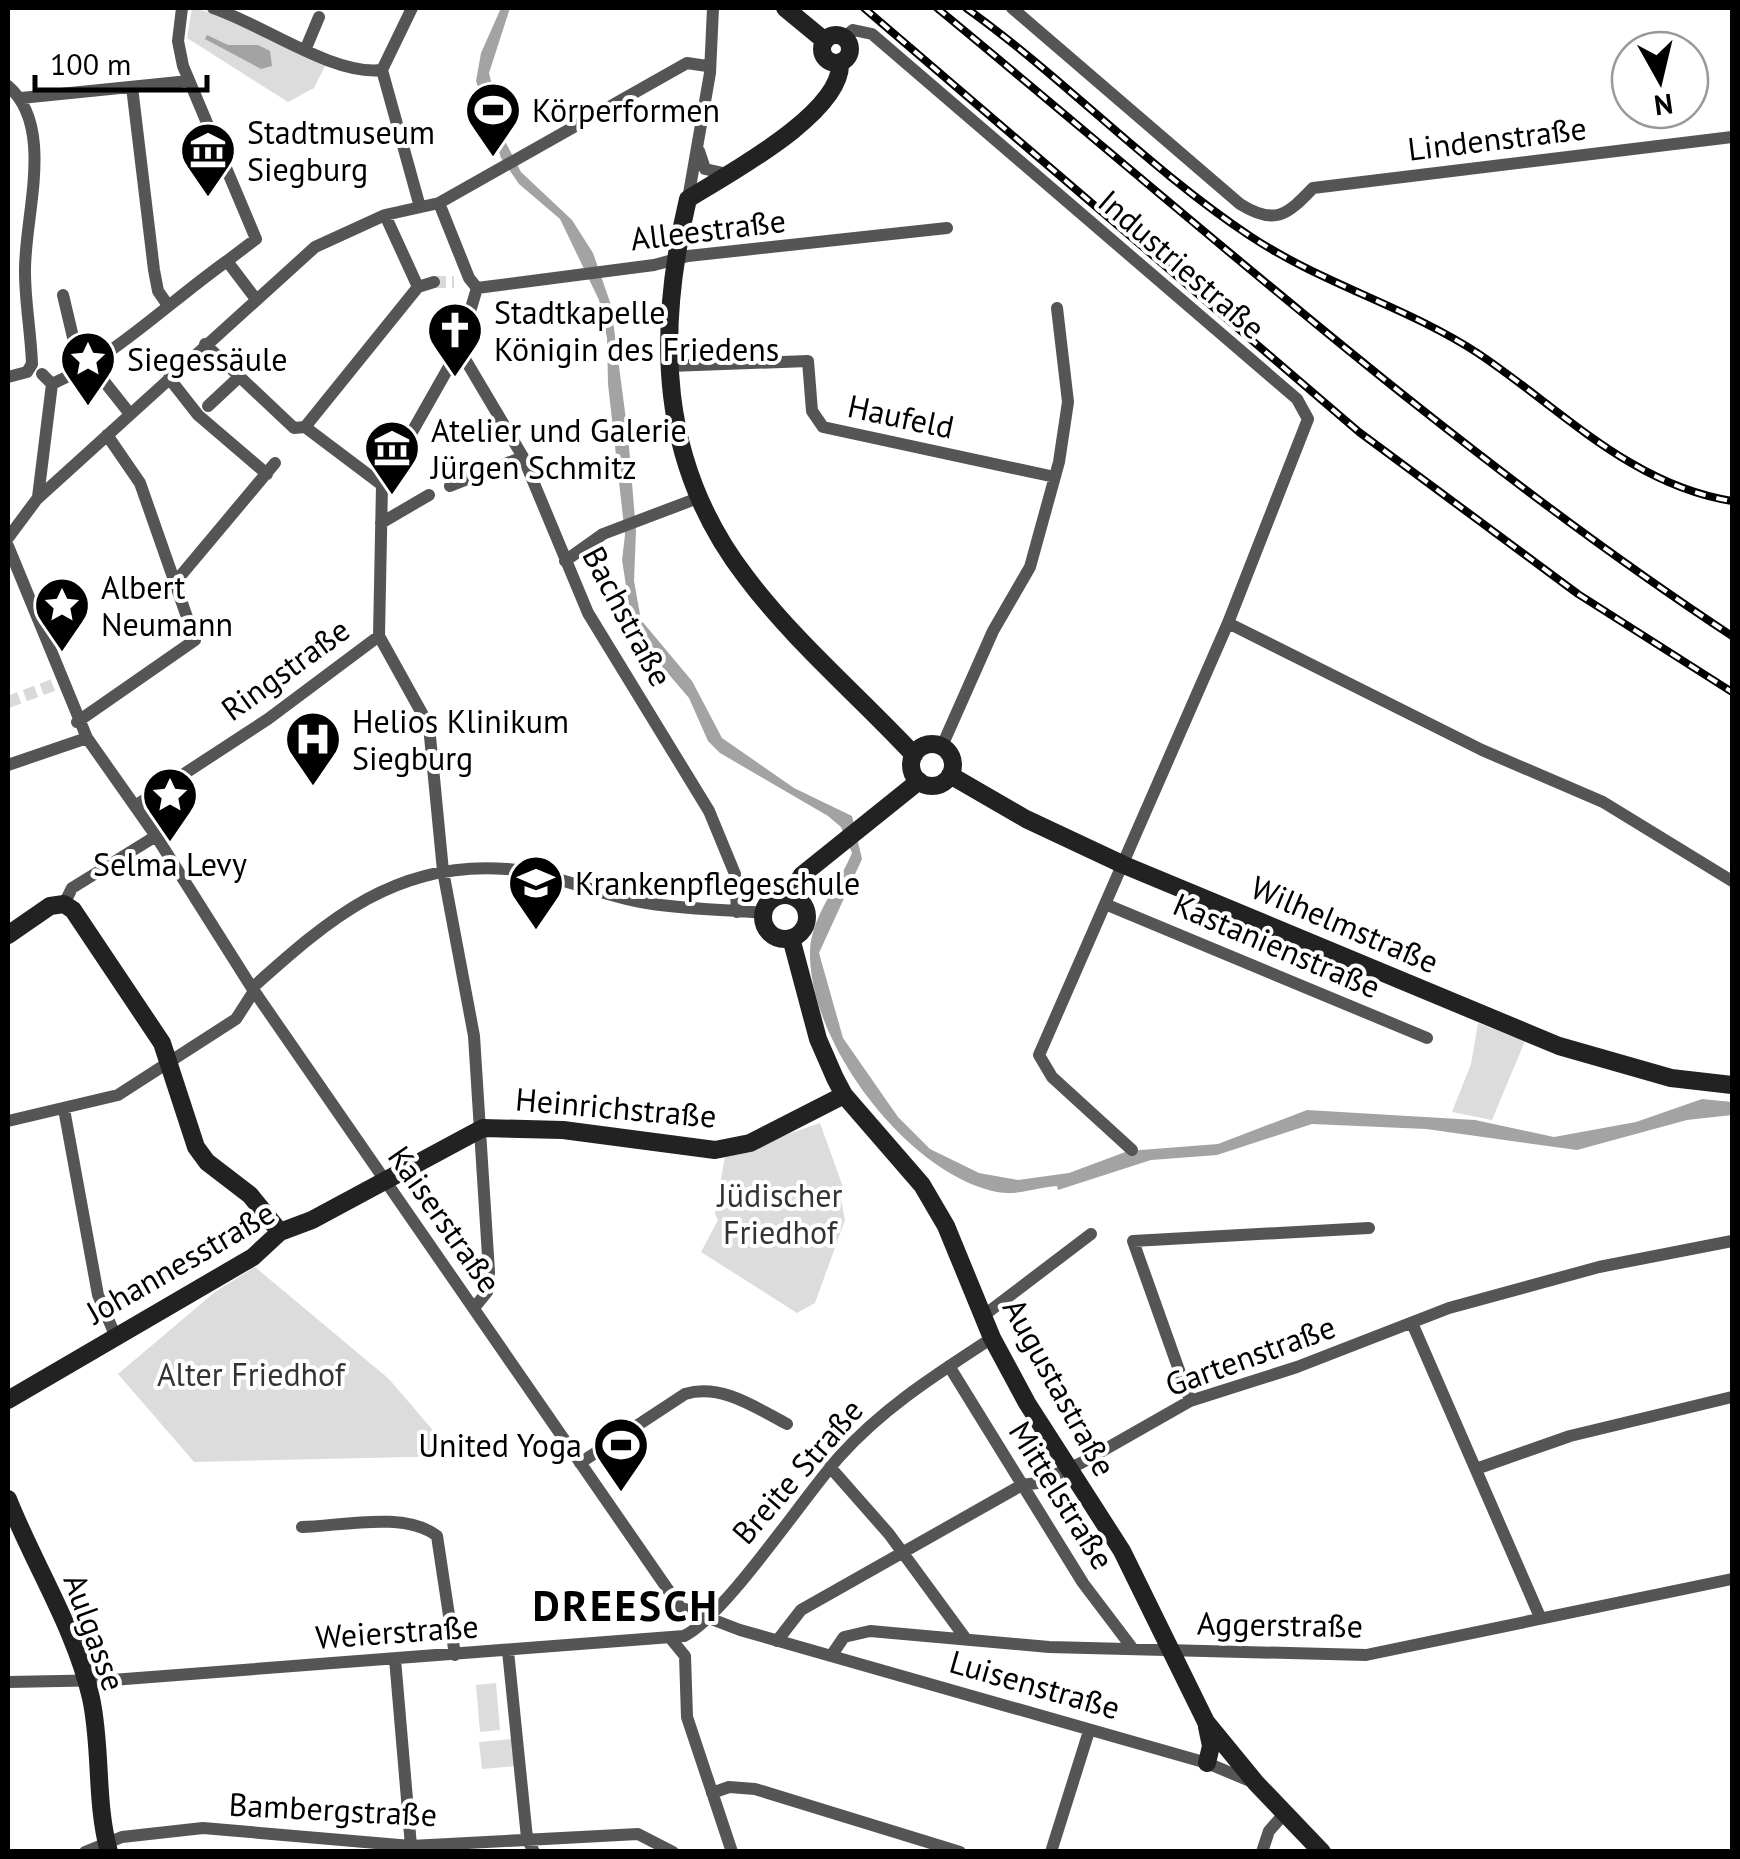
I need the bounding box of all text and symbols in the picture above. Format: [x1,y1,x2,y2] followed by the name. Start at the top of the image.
[35,30,208,92] scale bar
[1610,30,1710,130] north arrow
[50,44,131,83] text: 100 m
[463,80,523,159] sports icon: Körperformen
[1652,86,1675,125] text: N
[532,89,720,131] place label: Körperformen
[1405,106,1589,170] street label: Lindenstraße
[247,111,435,190] place label: Stadtmuseum Siegburg
[178,120,238,199] museum icon: Stadtmuseum Siegburg
[1090,180,1274,348] street label: Industriestraße
[628,199,788,259] street label: Alleestraße
[494,291,779,370] place label: Stadtkapelle Königin des Friedens
[425,300,485,379] church icon: Stadtkapelle Königin des Friedens
[58,329,118,408] place icon: Siegessäule
[127,338,288,380] place label: Siegessäule
[844,384,958,448] street label: Haufeld
[429,409,687,488] place label: Atelier und Galerie Jürgen Schmitz
[362,418,422,497] museum icon: Atelier und Galerie Jürgen Schmitz
[574,539,682,693] street label: Bachstraße
[101,566,233,645] place label: Albert Neumann
[32,575,92,654] place icon: Albert Neumann
[213,608,357,730] street label: Ringstraße
[352,700,569,779] place label: Helios Klinikum Siegburg
[283,709,343,788] hospital icon: Helios Klinikum Siegburg
[140,765,200,844] place icon: Selma Levy
[93,843,247,885] place label: Selma Levy
[506,853,566,932] school or university icon: Krankenpflegeschule
[575,862,860,904] place label: Krankenpflegeschule
[1245,866,1445,982] street label: Wilhelmstraße
[1167,883,1387,1007] street label: Kastanienstraße
[514,1077,718,1137] street label: Heinrichstraße
[379,1137,511,1301] street label: Kaiserstraße
[716,1174,843,1253] park label: Jüdischer Friedhof
[76,1191,282,1334] street label: Johannesstraße
[994,1291,1126,1483] street label: Augustastraße
[1159,1305,1341,1405] street label: Gartenstraße
[157,1353,347,1395] park label: Alter Friedhof
[722,1389,872,1553] street label: Breite Straße
[1000,1413,1124,1577] street label: Mittelstraße
[591,1415,651,1494] sports icon: United Yoga
[418,1424,582,1466] place label: United Yoga
[54,1568,136,1696] street label: Aulgasse
[533,1578,719,1633] district label: DREESCH
[1197,1602,1363,1646] street label: Aggerstraße
[314,1604,480,1658] street label: Weierstraße
[945,1640,1125,1728] street label: Luisenstraße
[228,1783,438,1835] street label: Bambergstraße

